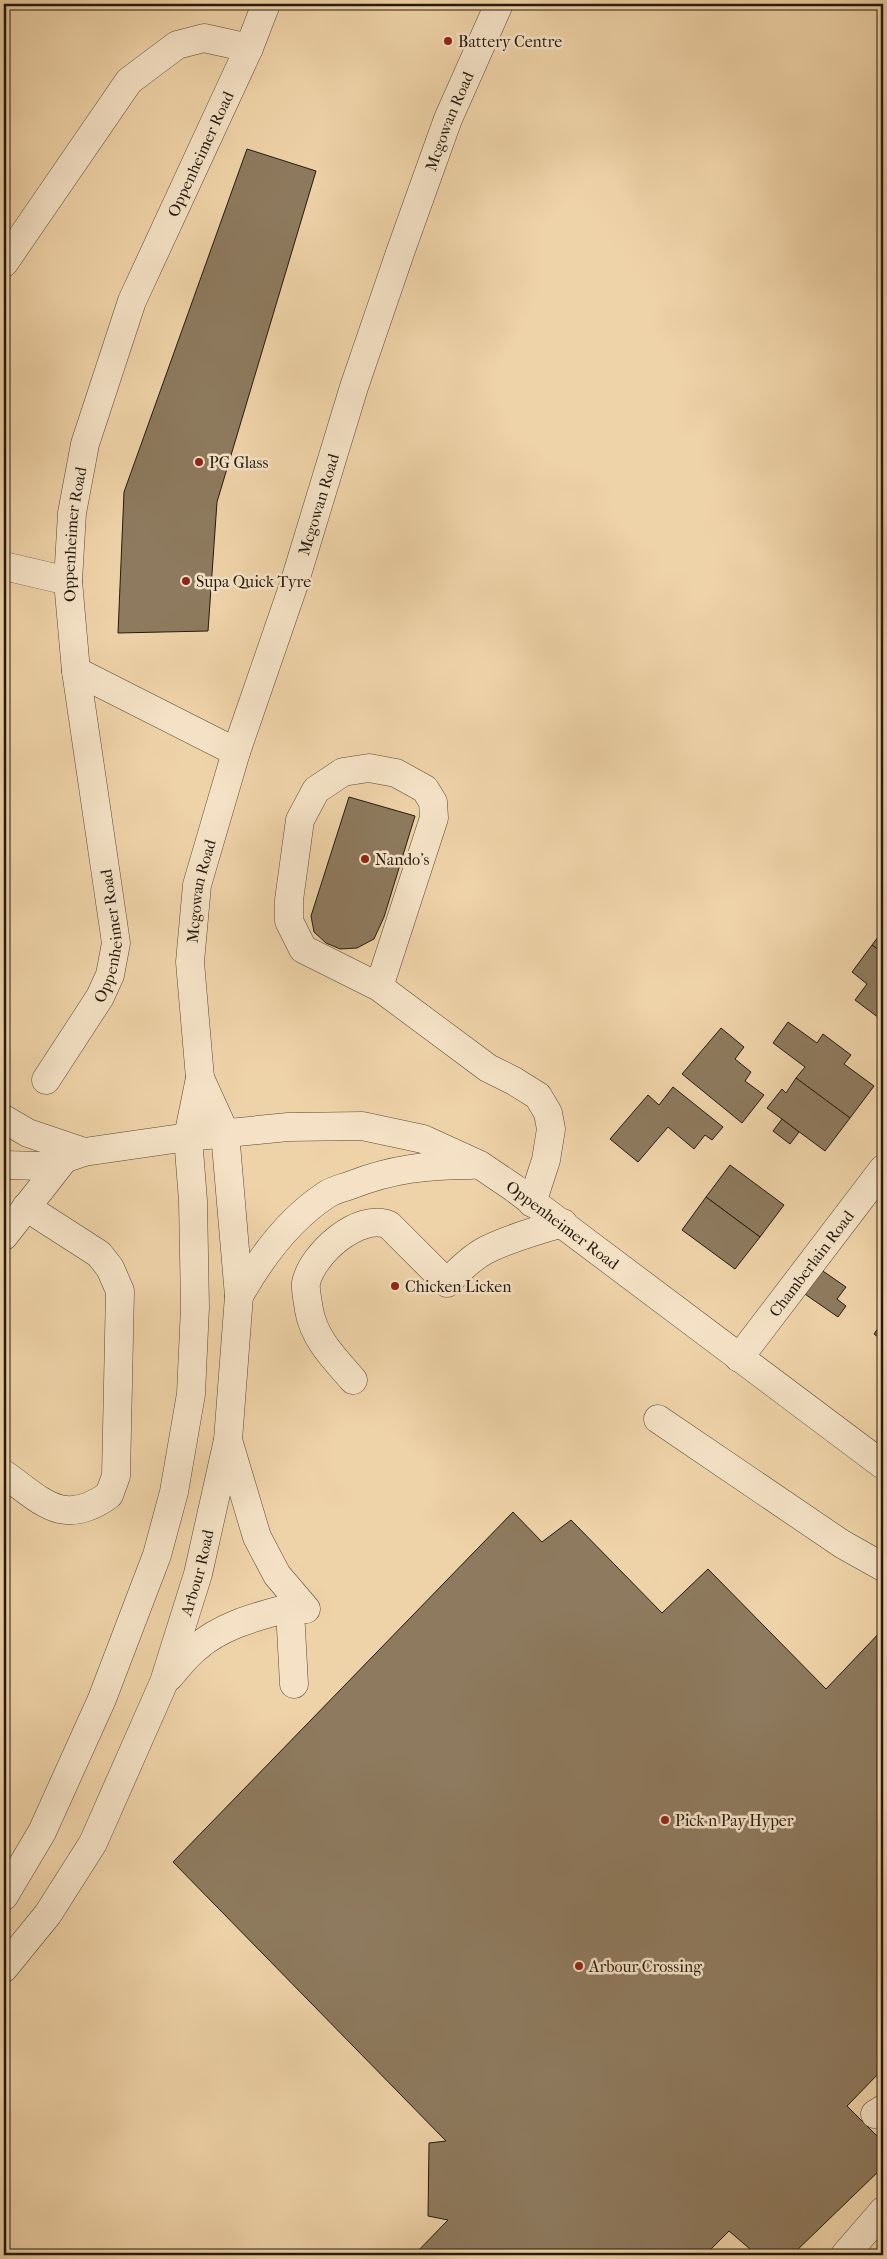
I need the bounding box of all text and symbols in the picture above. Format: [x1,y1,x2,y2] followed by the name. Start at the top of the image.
[458,32,562,51] place label: Battery Centre
[442,35,454,47] marker: Battery Centre
[421,69,478,174] street label: Mcgowan Road
[163,88,238,220] street label: Oppenheimer Road
[294,451,343,558] street label: Mcgowan Road
[209,453,268,472] place label: PG Glass
[193,456,205,468] marker: PG Glass
[59,465,91,603] street label: Oppenheimer Road
[196,572,311,591] place label: Supa Quick Tyre
[180,575,192,587] marker: Supa Quick Tyre
[183,837,220,944] street label: Mcgowan Road
[375,850,430,869] place label: Nando's
[359,853,371,865] marker: Nando's
[90,868,126,1006] street label: Oppenheimer Road
[503,1177,623,1274] street label: Oppenheimer Road
[765,1207,858,1320] street label: Chamberlain Road
[405,1277,512,1296] place label: Chicken Licken
[389,1280,401,1292] marker: Chicken Licken
[176,1528,218,1619] street label: Arbour Road
[675,1811,794,1830] place label: Pick n Pay Hyper
[659,1814,671,1826] marker: Pick n Pay Hyper
[588,1957,702,1976] place label: Arbour Crossing
[573,1960,585,1972] marker: Arbour Crossing

